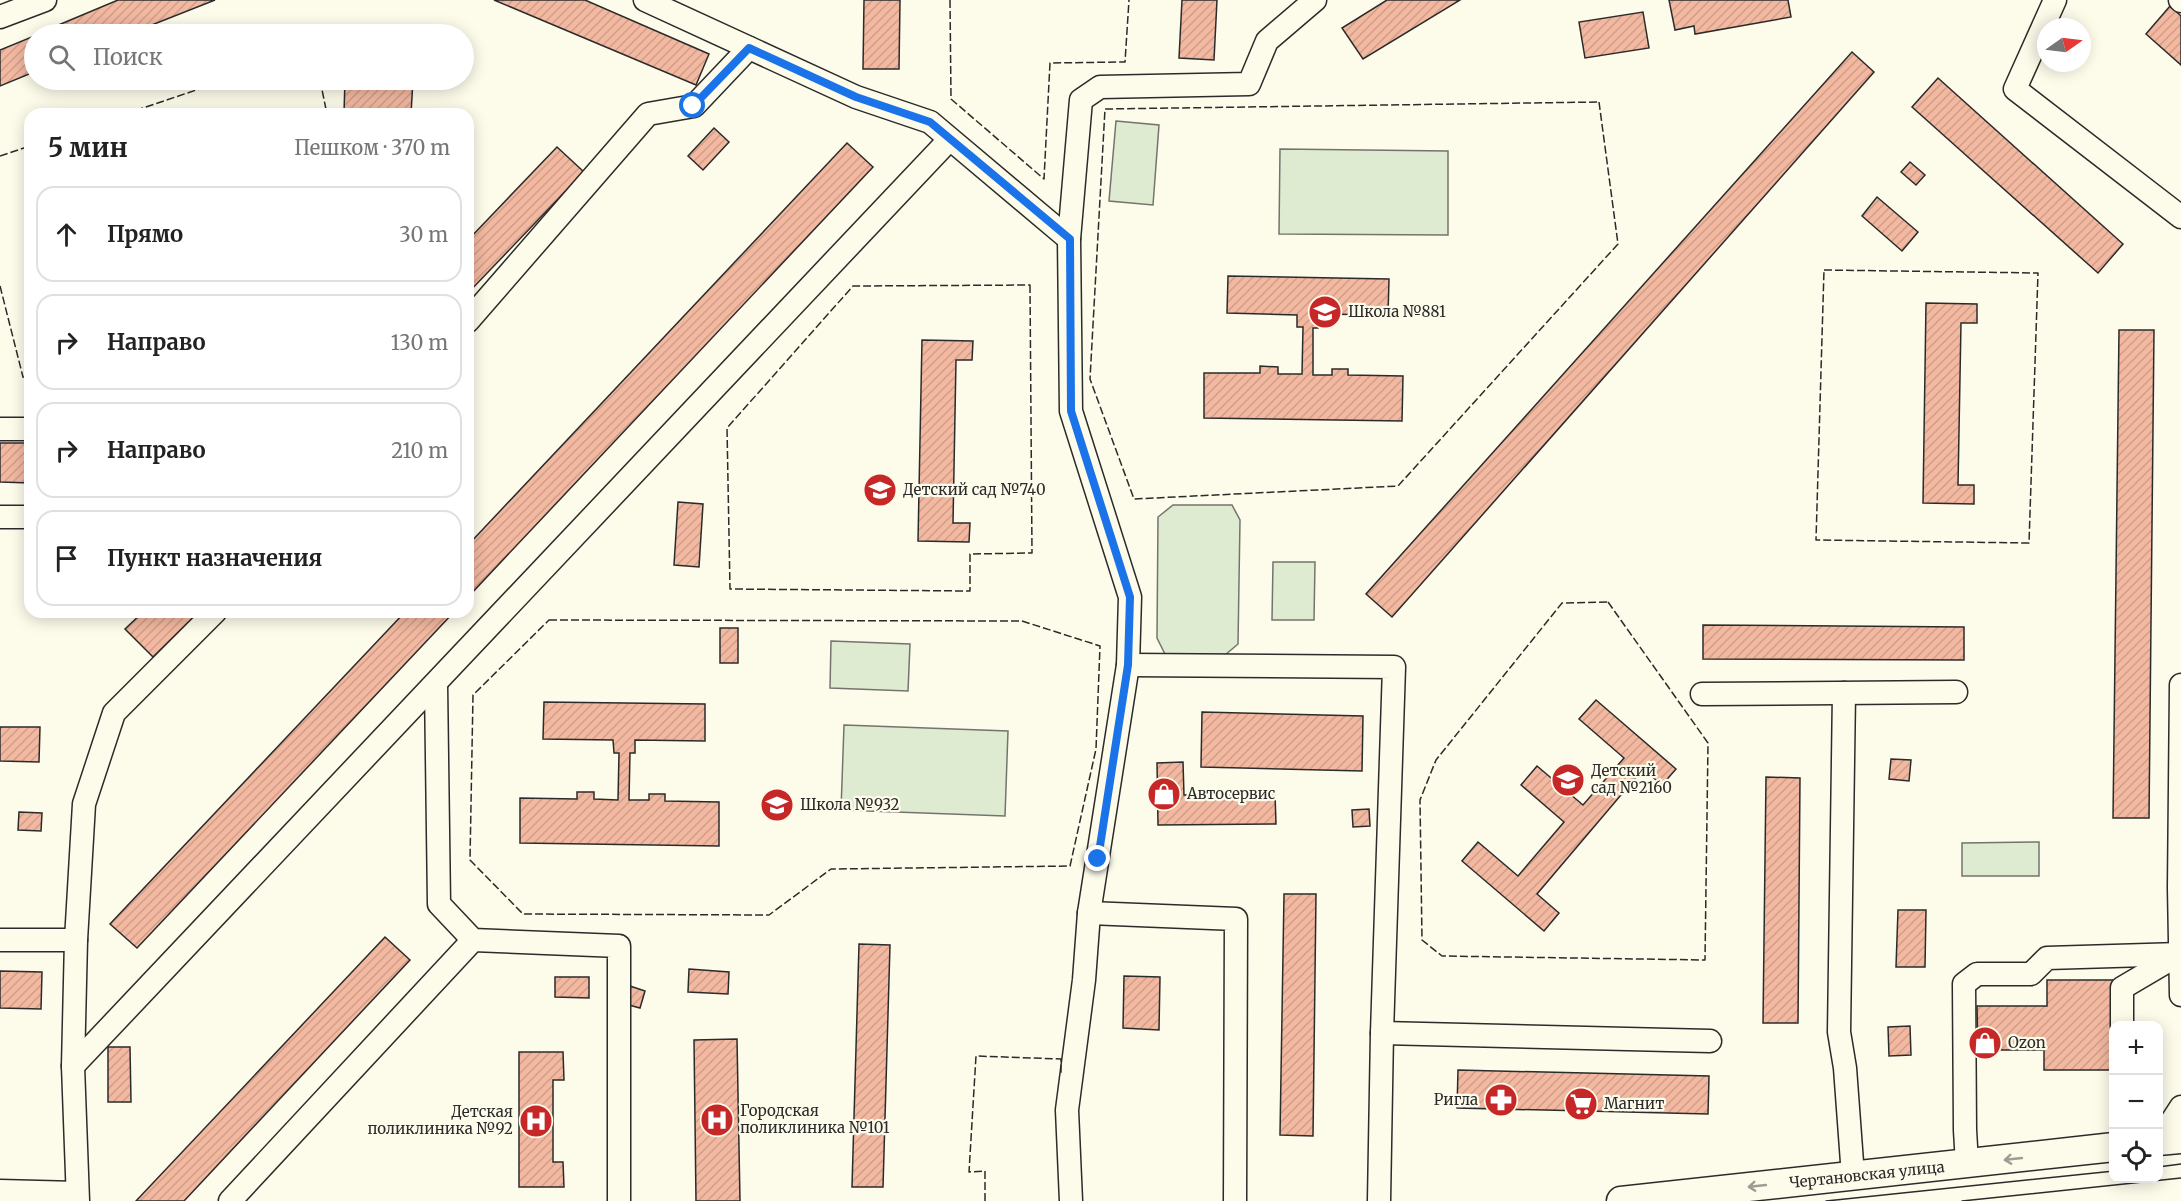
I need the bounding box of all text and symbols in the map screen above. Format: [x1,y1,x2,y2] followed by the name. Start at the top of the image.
[2037,18,2091,72] north arrow
[24,24,474,90] search box
[45,41,78,74] icon: search
[93,43,163,71] text: Поиск
[679,92,705,118] route start
[48,131,128,164] text: 5 мин
[294,135,450,160] text: Пешком · 370 m
[50,218,83,251] icon: ahead
[107,220,183,248] text: Прямо
[399,222,448,247] text: 30 m
[1307,294,1343,330] school or university icon: Школа №881
[1348,302,1446,321] place label: Школа №881
[50,326,83,359] icon: right
[107,328,206,356] text: Направо
[391,330,448,355] text: 130 m
[50,434,83,467] icon: right
[107,436,206,464] text: Направо
[391,438,448,463] text: 210 m
[862,472,898,508] school or university icon: Детский сад №740
[903,480,1046,499] place label: Детский сад №740
[50,542,83,575] icon: arrive
[107,544,322,572] text: Пункт назначения
[1591,761,1672,797] place label: Детский сад №2160
[1550,762,1586,798] school or university icon: Детский сад №2160
[1146,776,1182,812] shop icon: Автосервис
[1186,784,1276,803] place label: Автосервис
[759,787,795,823] school or university icon: Школа №932
[800,795,900,814] place label: Школа №932
[1084,845,1110,871] route end
[2109,1021,2163,1183] map controls
[2109,1021,2163,1075] button: +
[1967,1025,2003,1061] shop icon: Ozon
[2008,1033,2046,1052] place label: Ozon
[2109,1075,2163,1129] button: −
[1483,1082,1519,1118] pharmacy icon: Ригла
[1563,1086,1599,1122] supermarket icon: Магнит
[1434,1090,1478,1109] place label: Ригла
[1604,1094,1664,1113] place label: Магнит
[740,1101,890,1137] place label: Городская поликлиника №101
[368,1102,513,1138] place label: Детская поликлиника №92
[699,1102,735,1138] hospital icon: Городская поликлиника №101
[518,1103,554,1139] hospital icon: Детская поликлиника №92
[2109,1129,2163,1183] button: locate
[2004,1154,2024,1165] one-way arrow
[1788,1157,1945,1192] street label: Чертановская улица
[1747,1181,1767,1192] one-way arrow

